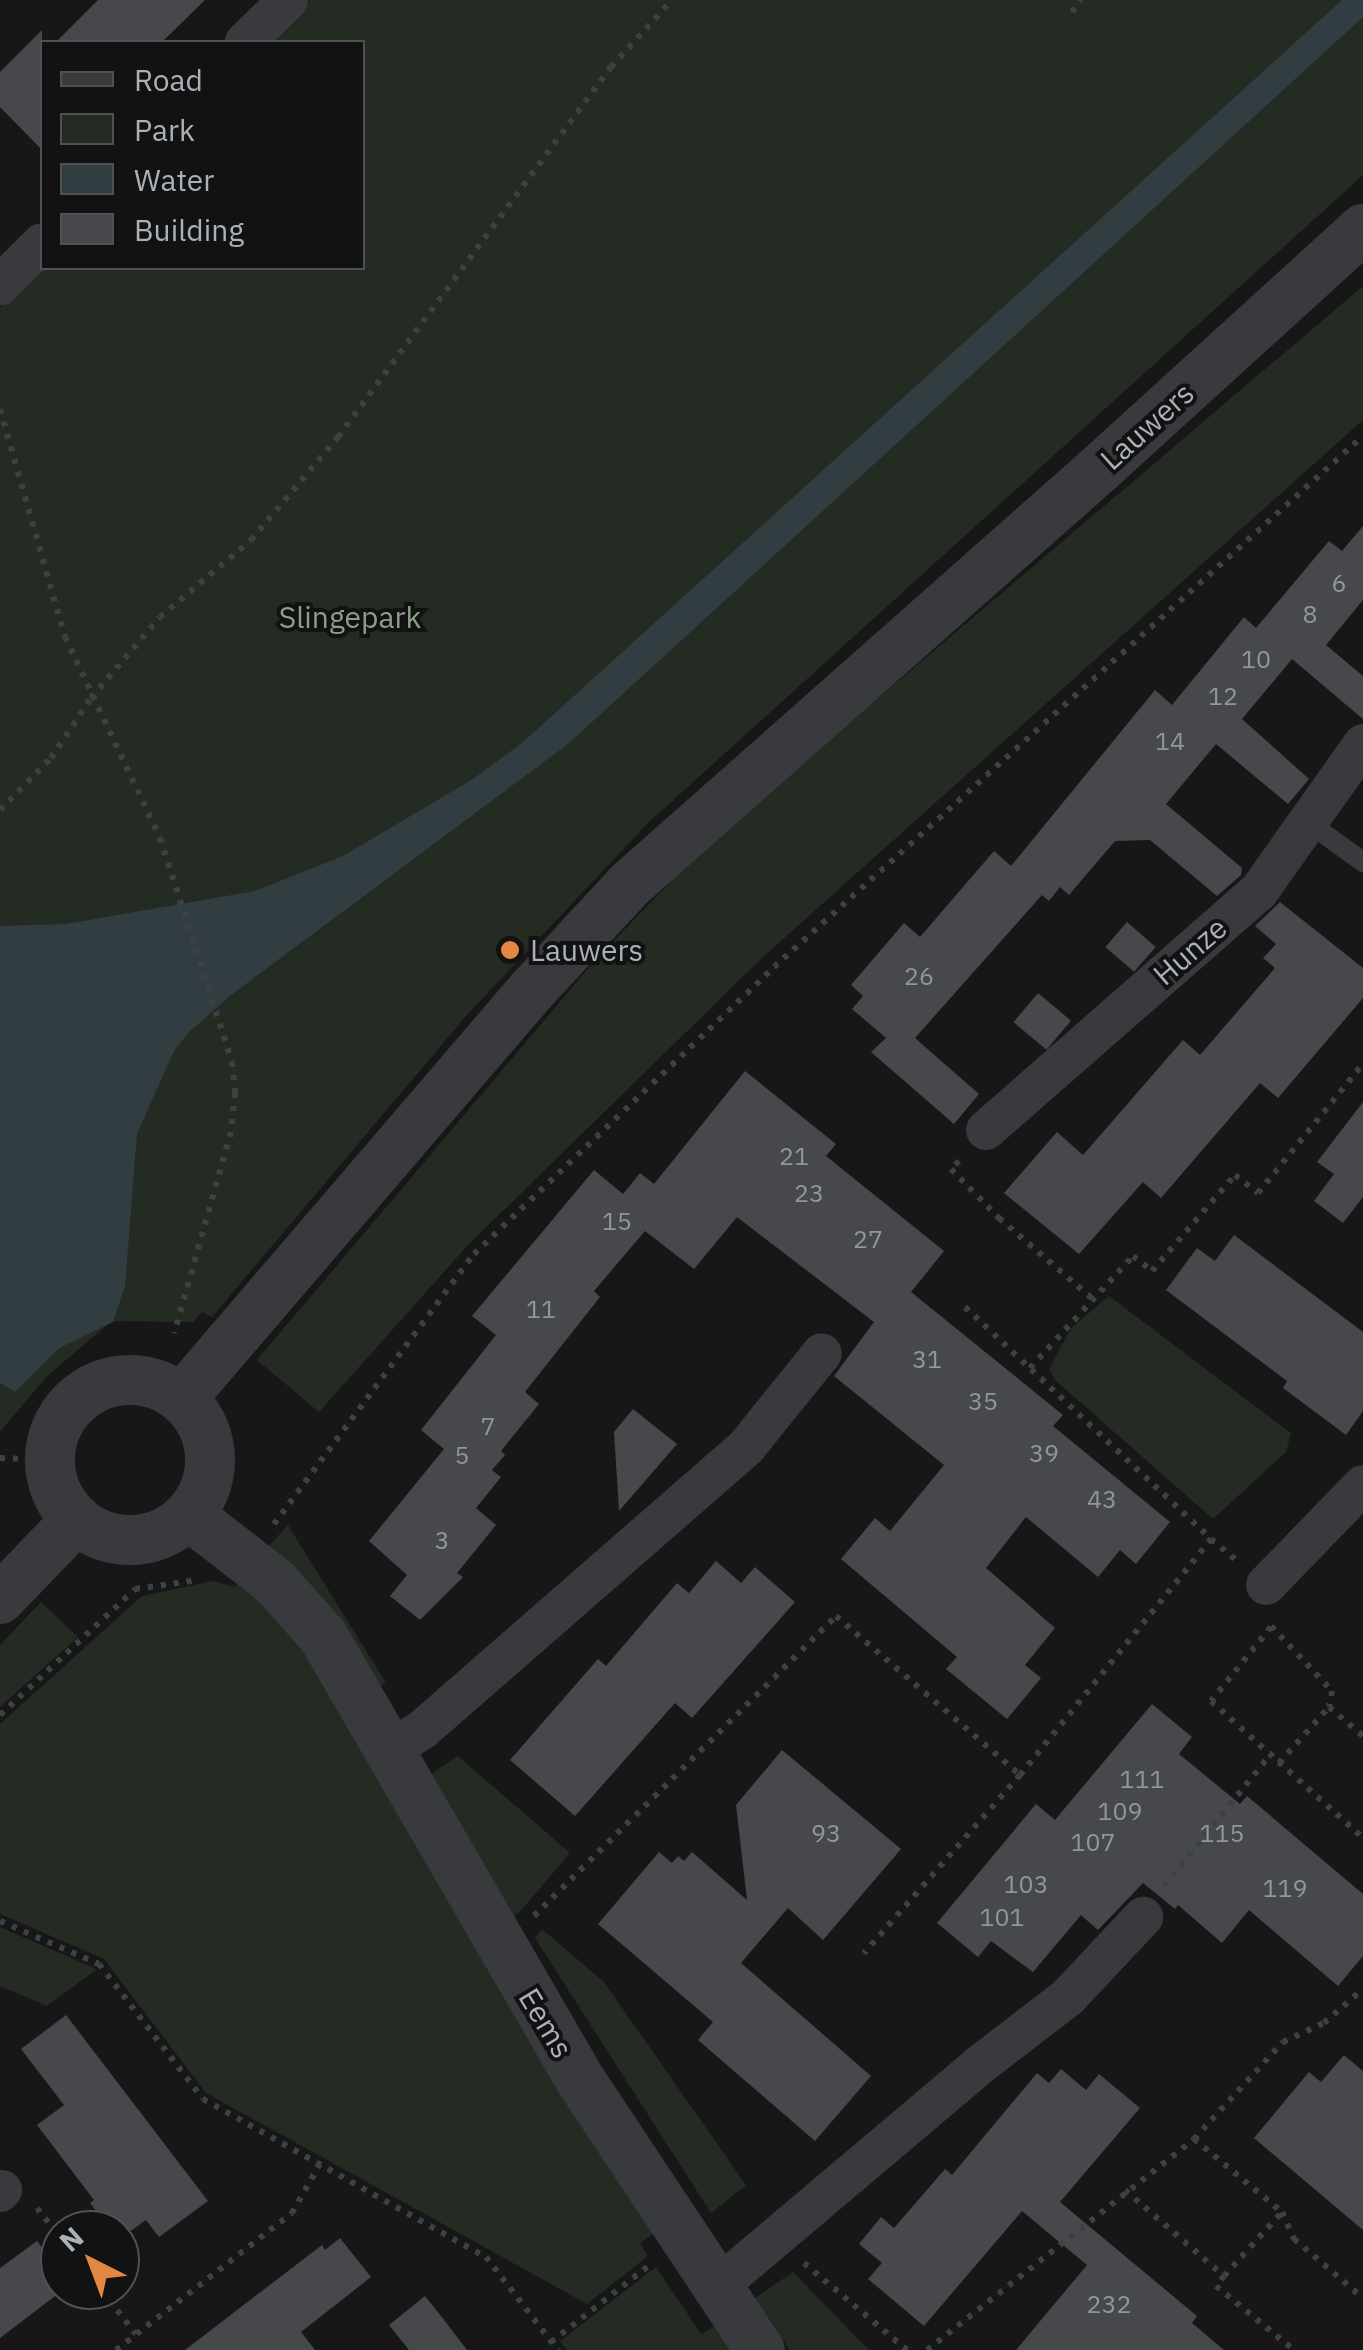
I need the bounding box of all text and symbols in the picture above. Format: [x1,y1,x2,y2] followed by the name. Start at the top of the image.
[40,40,365,270] legend
[134,60,203,99] text: Road
[134,110,195,149] text: Park
[134,160,214,199] text: Water
[134,210,244,249] text: Building
[1093,375,1201,477] street label: Lauwers
[1332,568,1346,598] house number: 6
[279,599,421,635] park label: Slingepark
[1303,599,1317,629] house number: 8
[1241,644,1271,674] house number: 10
[1208,681,1238,711] house number: 12
[1155,726,1185,756] house number: 14
[1146,909,1234,993] street label: Hunze
[530,932,643,968] place label: Lauwers
[499,939,521,961] marker: Lauwers
[904,961,934,991] house number: 26
[779,1141,809,1171] house number: 21
[794,1178,824,1208] house number: 23
[602,1206,632,1236] house number: 15
[853,1224,883,1254] house number: 27
[526,1294,556,1324] house number: 11
[912,1344,942,1374] house number: 31
[968,1386,998,1416] house number: 35
[481,1411,495,1441] house number: 7
[1029,1438,1059,1468] house number: 39
[455,1440,469,1470] house number: 5
[1087,1484,1117,1514] house number: 43
[435,1525,449,1555] house number: 3
[1120,1764,1164,1794] house number: 111
[1098,1796,1142,1826] house number: 109
[811,1818,841,1848] house number: 93
[1200,1818,1244,1848] house number: 115
[1071,1827,1115,1857] house number: 107
[1004,1869,1048,1899] house number: 103
[1263,1873,1307,1903] house number: 119
[980,1902,1024,1932] house number: 101
[511,1982,581,2064] street label: Eems
[40,2210,140,2310] north arrow
[51,2218,91,2259] text: N
[1087,2289,1131,2319] house number: 232

